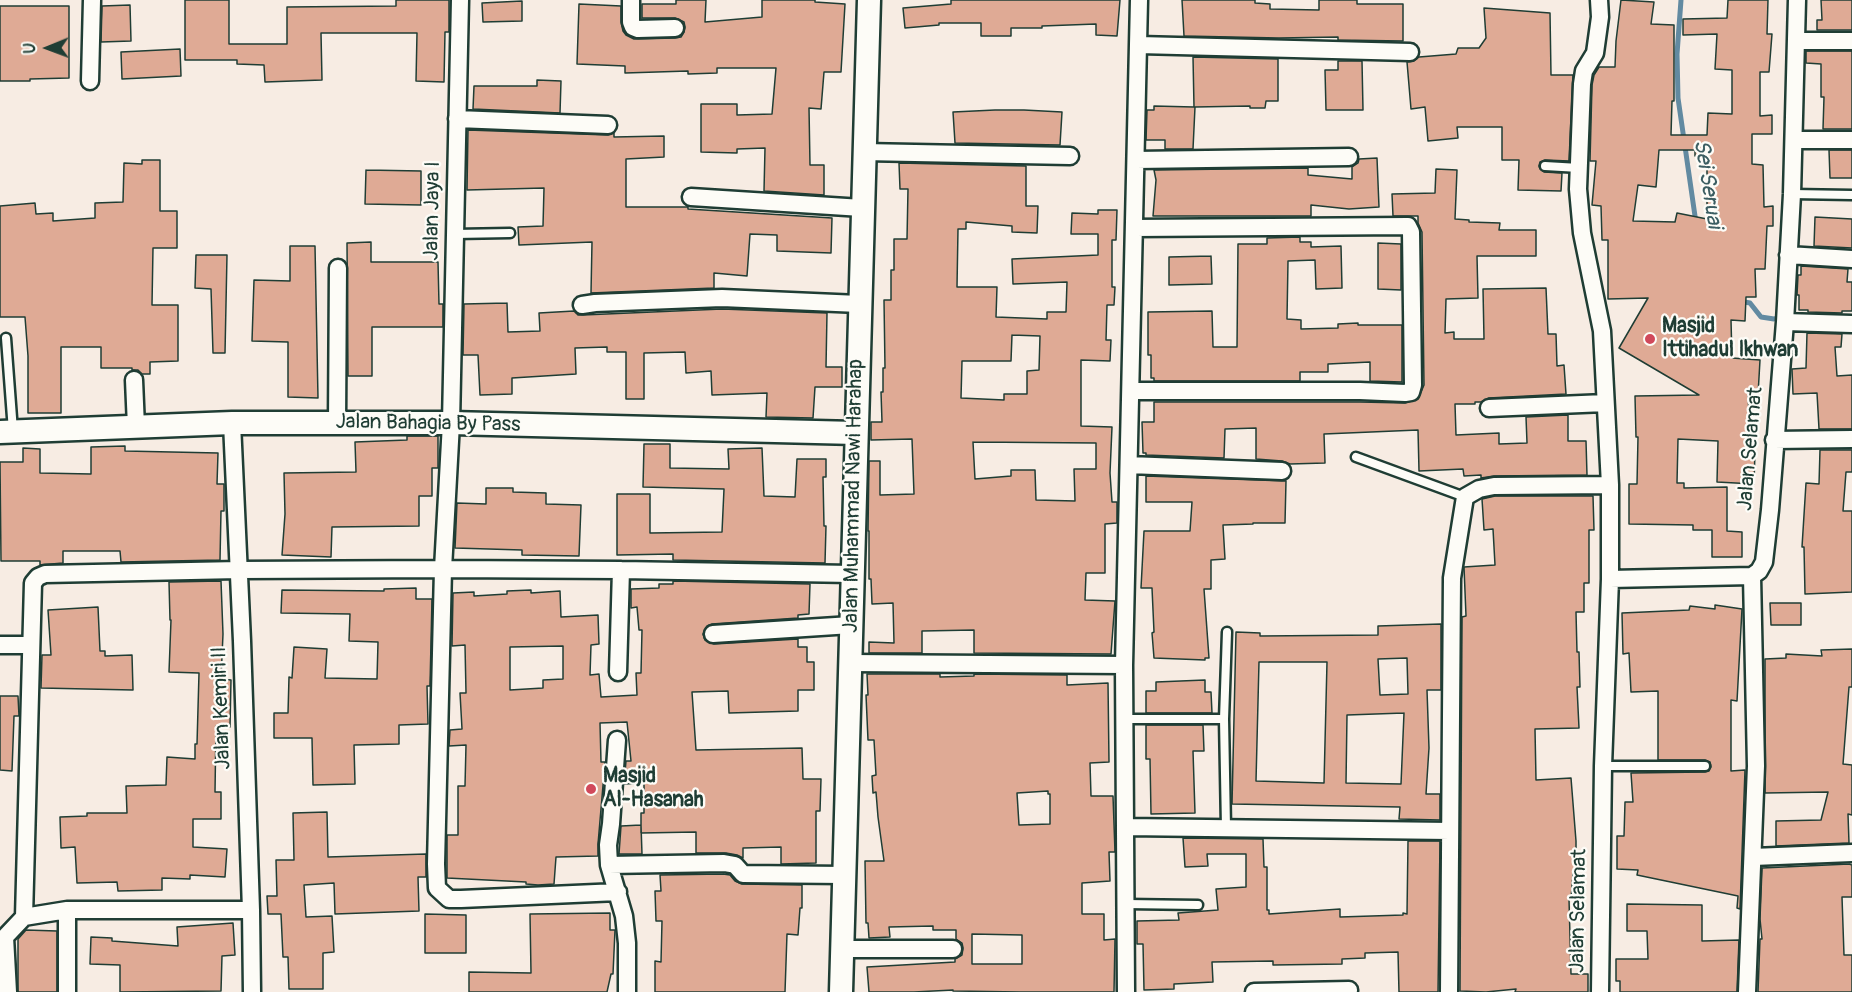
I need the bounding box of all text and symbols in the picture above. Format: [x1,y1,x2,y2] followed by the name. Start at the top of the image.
[18,18,78,78] north arrow
[20,43,40,54] text: U
[1687,138,1727,230] water label: Sei Seruai
[420,161,446,261] street label: Jalan Jaya I
[1662,314,1798,364] place label: Masjid Ittihadul Ikhwan
[1643,332,1657,346] marker: Masjid Ittihadul Ikhwan
[839,359,869,633] street label: Jalan Muhammad Nawi Harahap
[1733,386,1769,512] street label: Jalan Selamat
[335,410,521,438] street label: Jalan Bahagia By Pass
[207,646,237,770] street label: Jalan Kemiri II
[603,764,704,814] place label: Masjid Al-Hasanah
[584,782,598,796] marker: Masjid Al-Hasanah
[1565,849,1593,973] street label: Jalan Selamat

